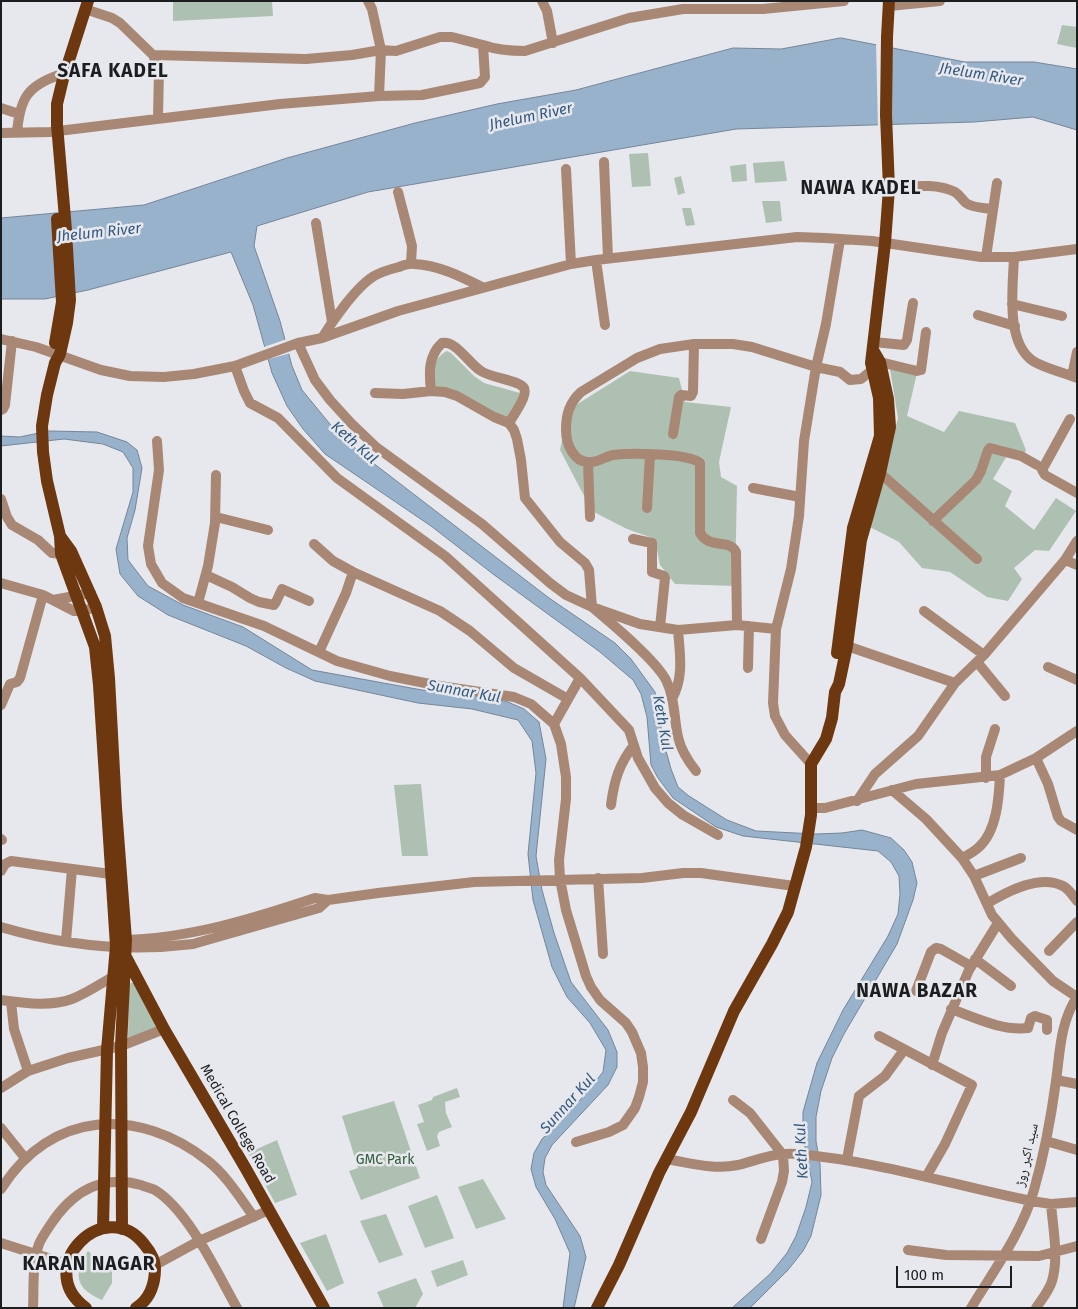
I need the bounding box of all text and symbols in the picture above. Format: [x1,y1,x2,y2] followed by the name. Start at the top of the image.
[938,60,1024,90] water label: Jhelum River
[56,61,170,83] district label: SAFA KADEL
[488,99,574,135] water label: Jhelum River
[799,178,923,200] district label: NAWA KADEL
[56,220,142,246] water label: Jhelum River
[327,418,381,468] water label: Keth Kul
[426,677,502,707] water label: Sunnar Kul
[648,694,676,752] water label: Keth Kul
[855,981,979,1003] district label: NAWA BAZAR
[196,1061,278,1187] street label: Medical College Road
[537,1071,599,1137] water label: Sunnar Kul
[1012,1122,1042,1188] street label: سید اکبر روڑ
[792,1123,812,1179] water label: Keth Kul
[356,1152,414,1168] park label: GMC Park
[21,1254,157,1276] district label: KARAN NAGAR
[898,1256,1014,1288] scale bar
[904,1266,944,1284] text: 100 m

